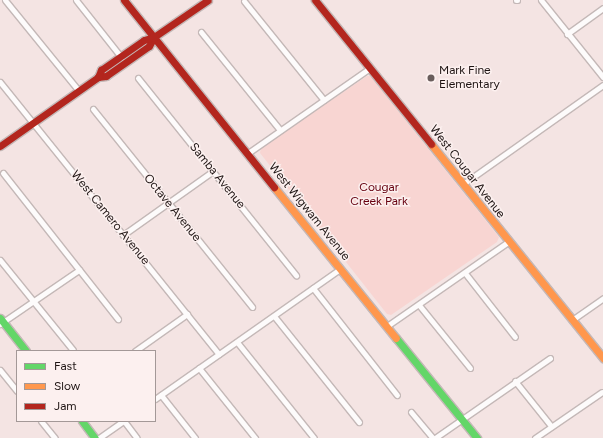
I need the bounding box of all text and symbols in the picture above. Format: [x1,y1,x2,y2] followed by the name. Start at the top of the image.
[439,64,500,92] place label: Mark Fine Elementary
[426,73,436,83] marker: Mark Fine Elementary
[426,123,508,221] street label: West Cougar Avenue
[186,140,248,212] street label: Samba Avenue
[265,160,353,264] street label: West Wigwam Avenue
[68,168,152,268] street label: West Camero Avenue
[140,171,204,245] street label: Octave Avenue
[350,181,408,209] park label: Cougar Creek Park
[16,350,156,422] legend
[54,359,77,373] text: Fast
[54,379,80,393] text: Slow
[54,399,77,413] text: Jam

